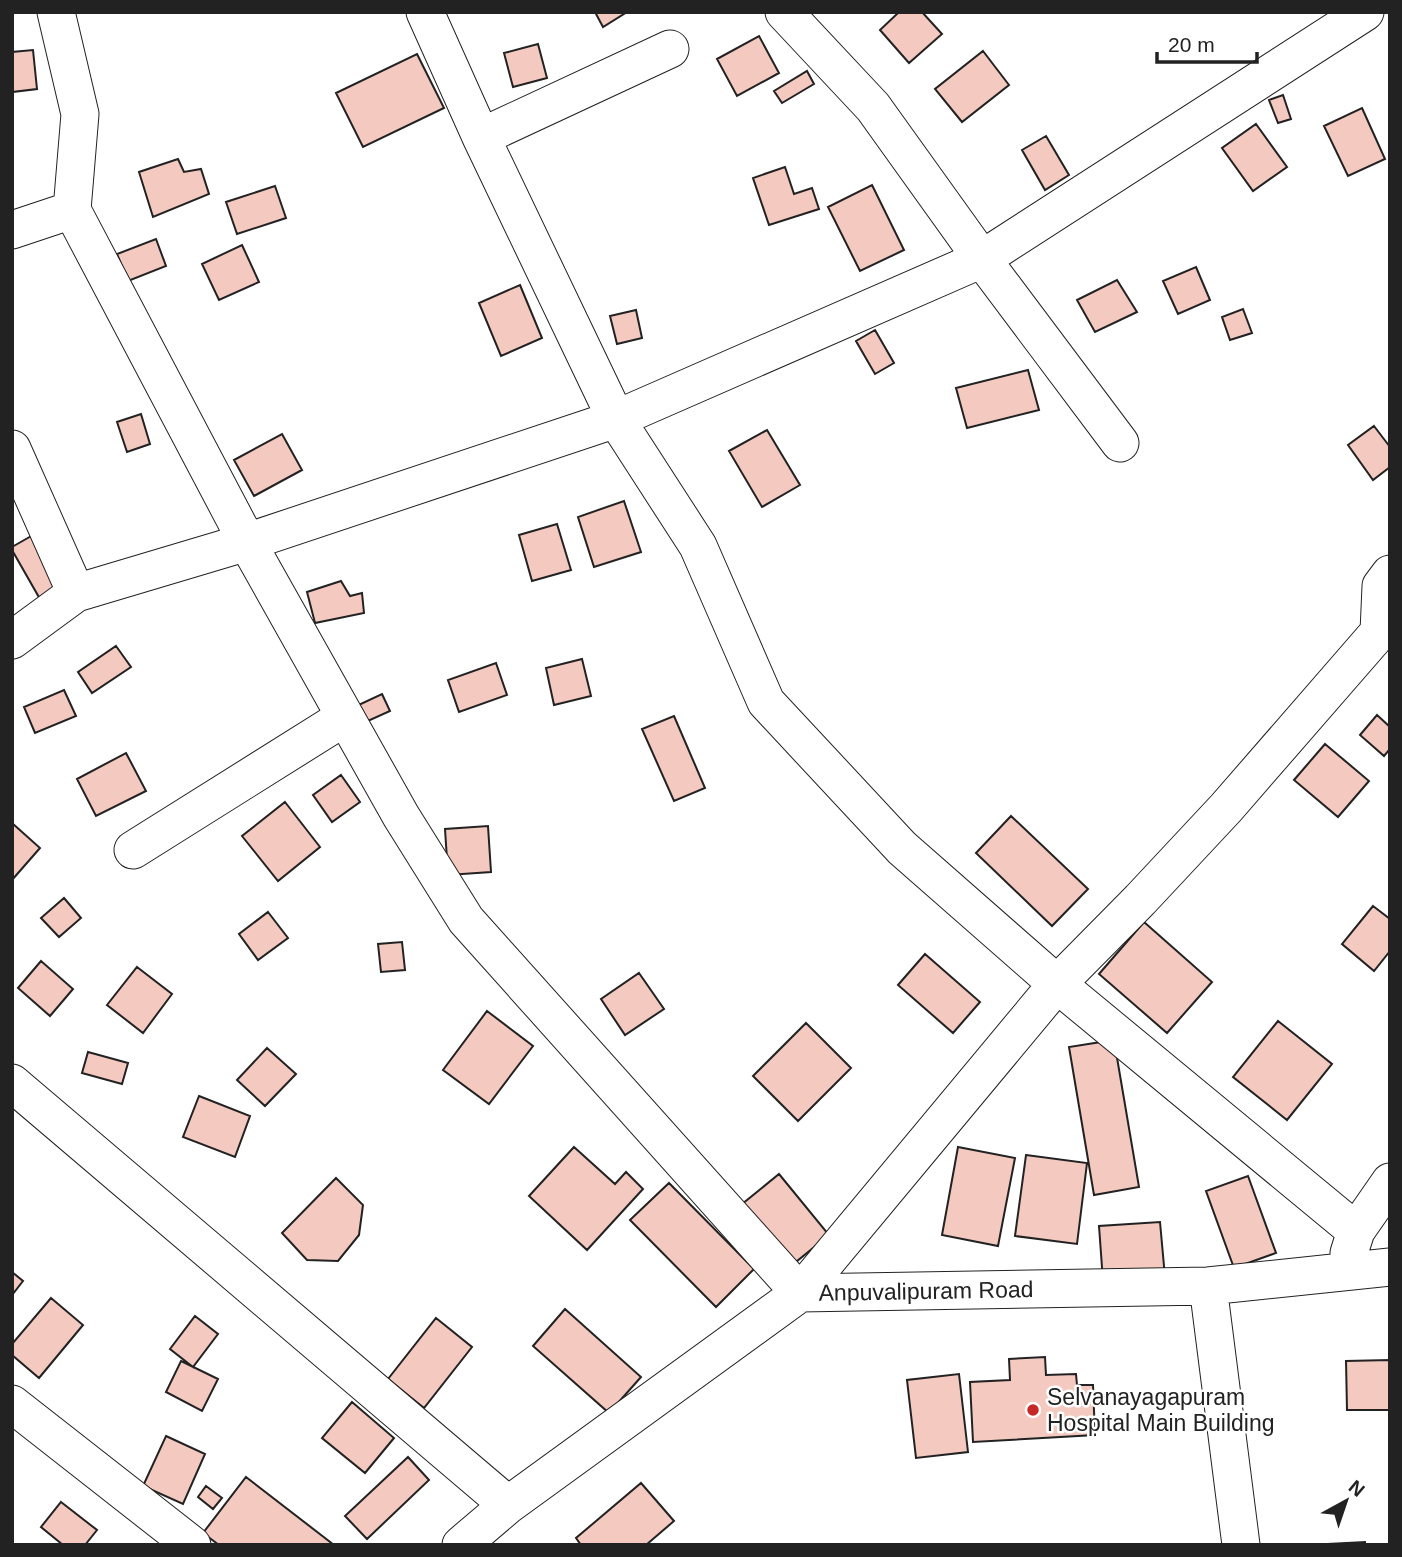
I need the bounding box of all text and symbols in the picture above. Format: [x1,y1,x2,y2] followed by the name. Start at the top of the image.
[1157,21,1257,65] scale bar
[1168,33,1215,56] text: 20 m
[818,1276,1034,1306] street label: Anpuvalipuram Road
[1047,1384,1275,1436] place label: Selvanayagapuram Hospital Main Building
[1025,1402,1041,1418] marker: Selvanayagapuram Hospital Main Building
[1311,1466,1381,1536] north arrow
[1345,1476,1369,1501] text: N

